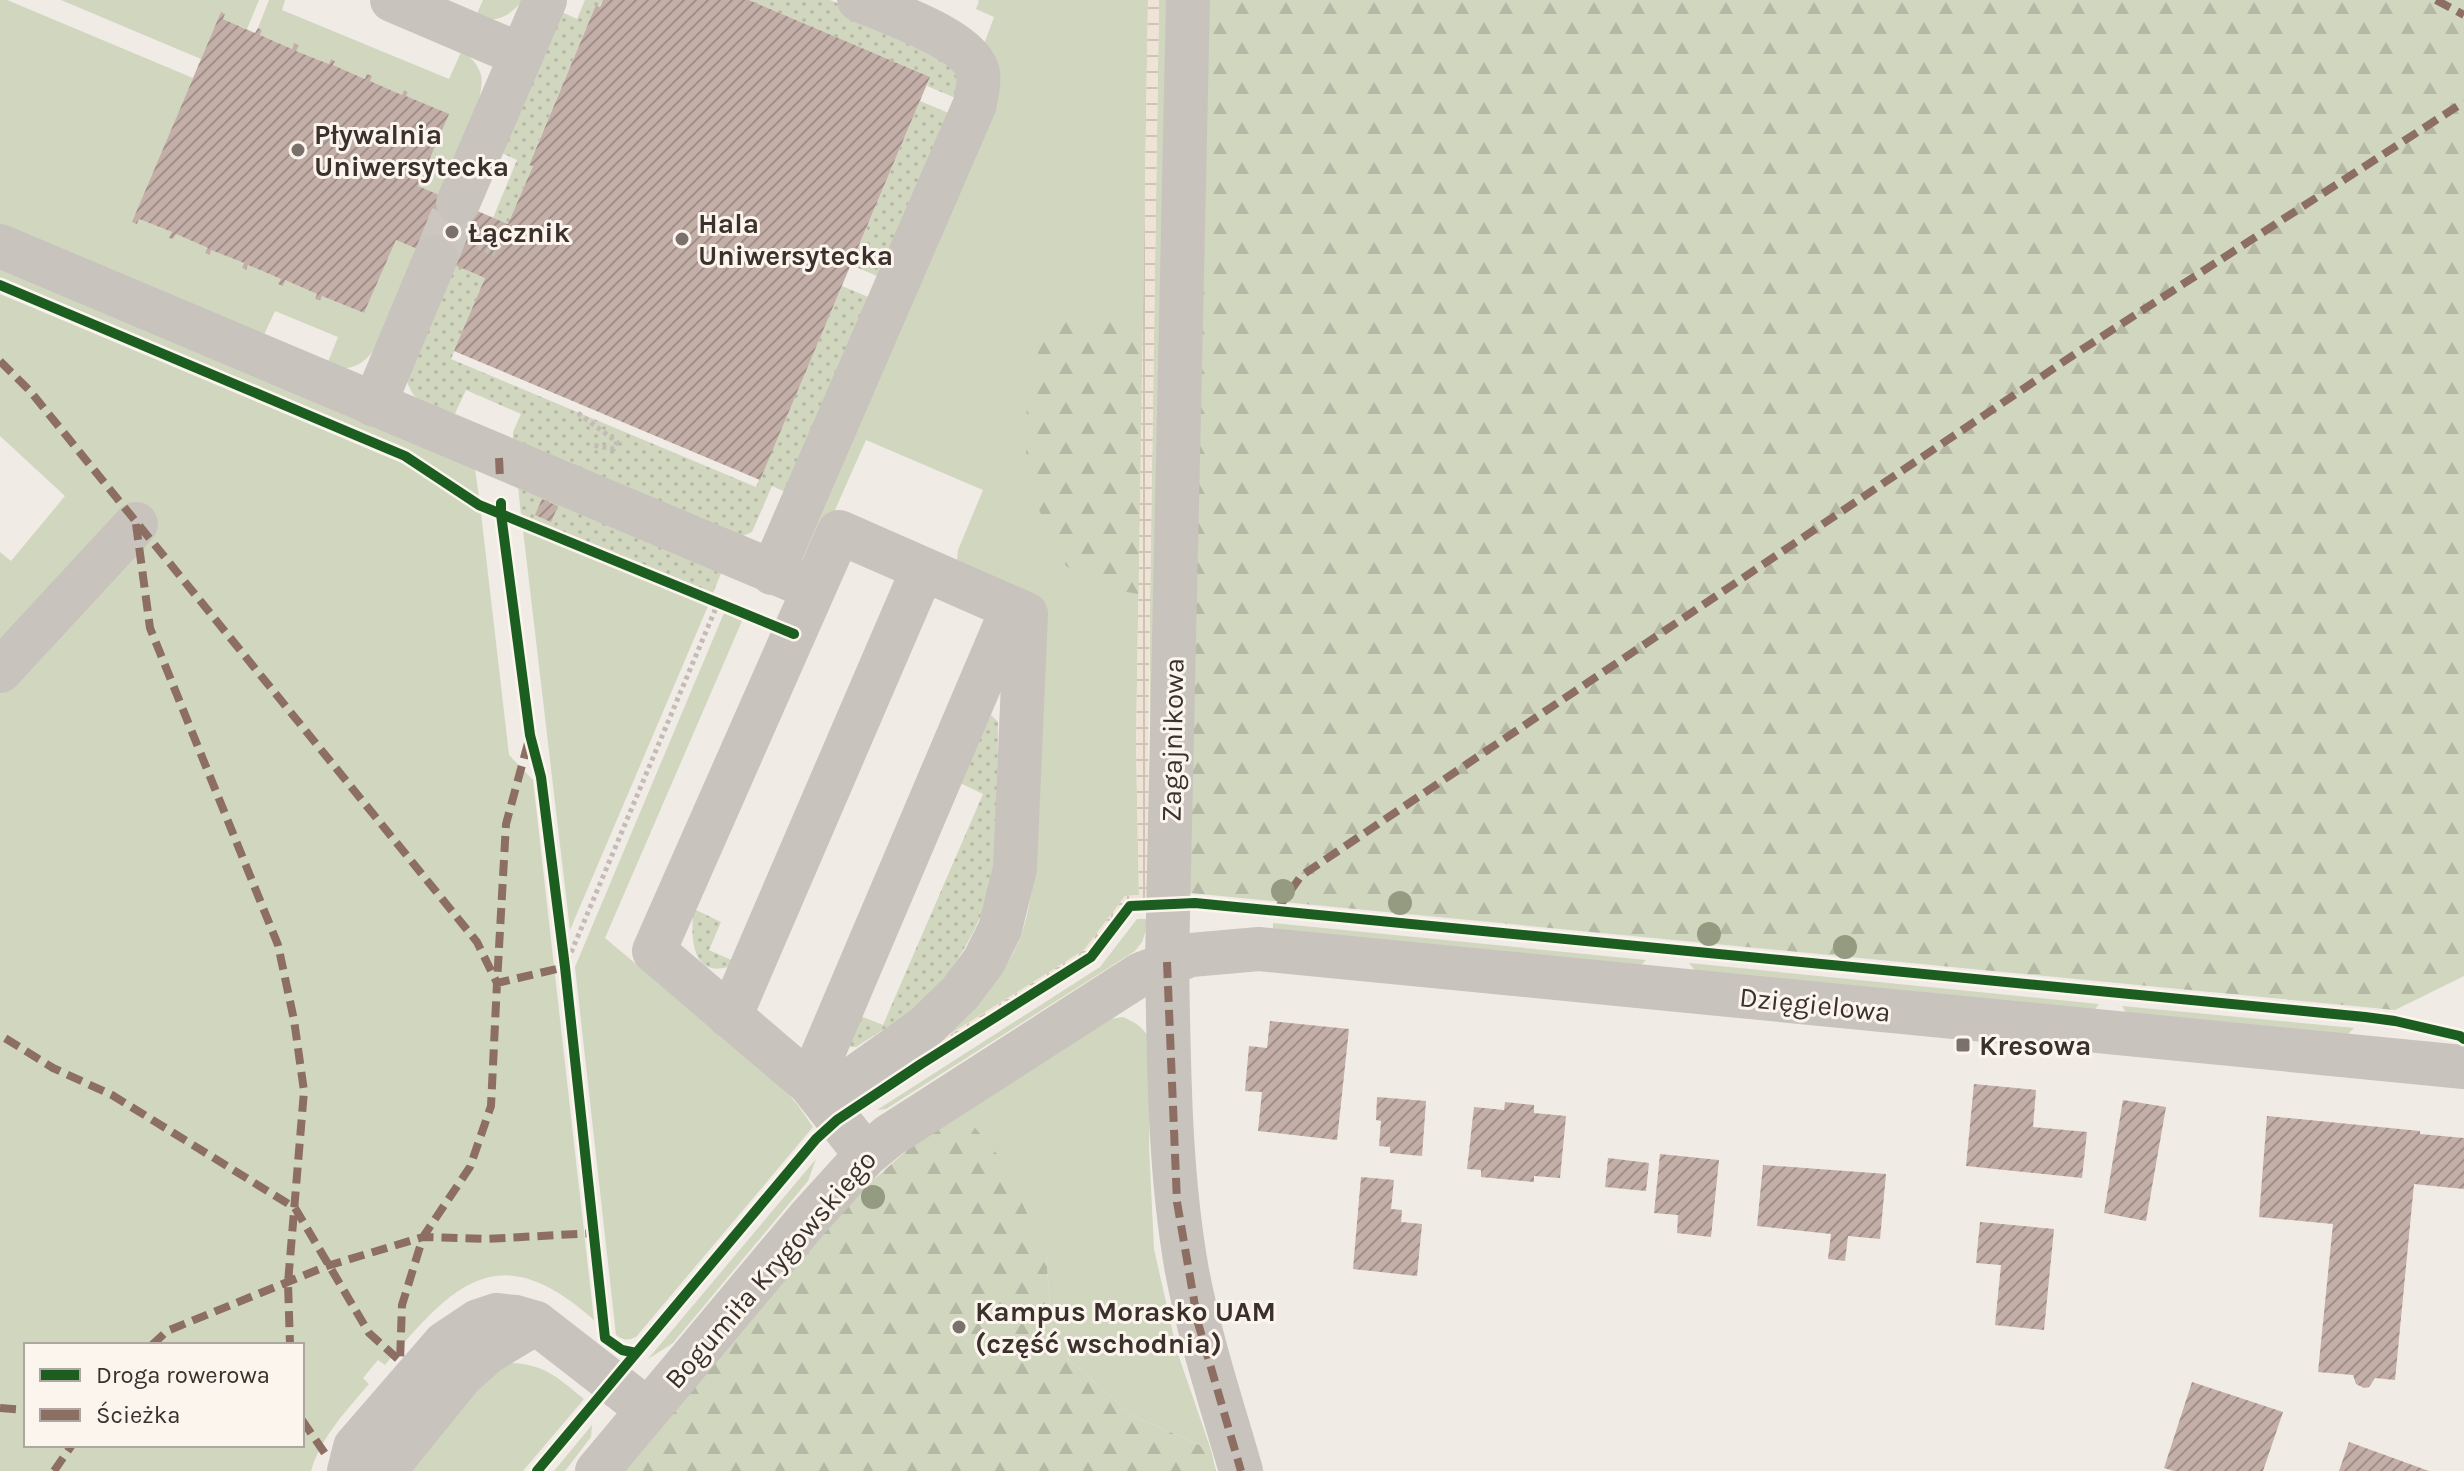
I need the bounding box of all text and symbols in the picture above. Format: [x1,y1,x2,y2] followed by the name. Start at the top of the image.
[314,118,509,183] place label: Pływalnia Uniwersytecka
[289,141,307,159] marker: Pływalnia Uniwersytecka
[698,207,893,272] place label: Hala Uniwersytecka
[468,216,571,249] place label: Łącznik
[443,223,461,241] marker: Łącznik
[673,230,691,248] marker: Hala Uniwersytecka
[1155,658,1190,822] street label: Zagajnikowa
[1738,980,1892,1029] street label: Dzięgielowa
[1979,1029,2091,1062] place label: Kresowa
[1954,1036,1972,1054] marker: Kresowa
[658,1143,883,1395] street label: Bogumiła Krygowskiego
[975,1295,1276,1360] place label: Kampus Morasko UAM (część wschodnia)
[950,1318,968,1336] marker: Kampus Morasko UAM (część wschodnia)
[24,1343,304,1447] legend
[96,1361,270,1389] text: Droga rowerowa
[96,1401,181,1429] text: Ścieżka

